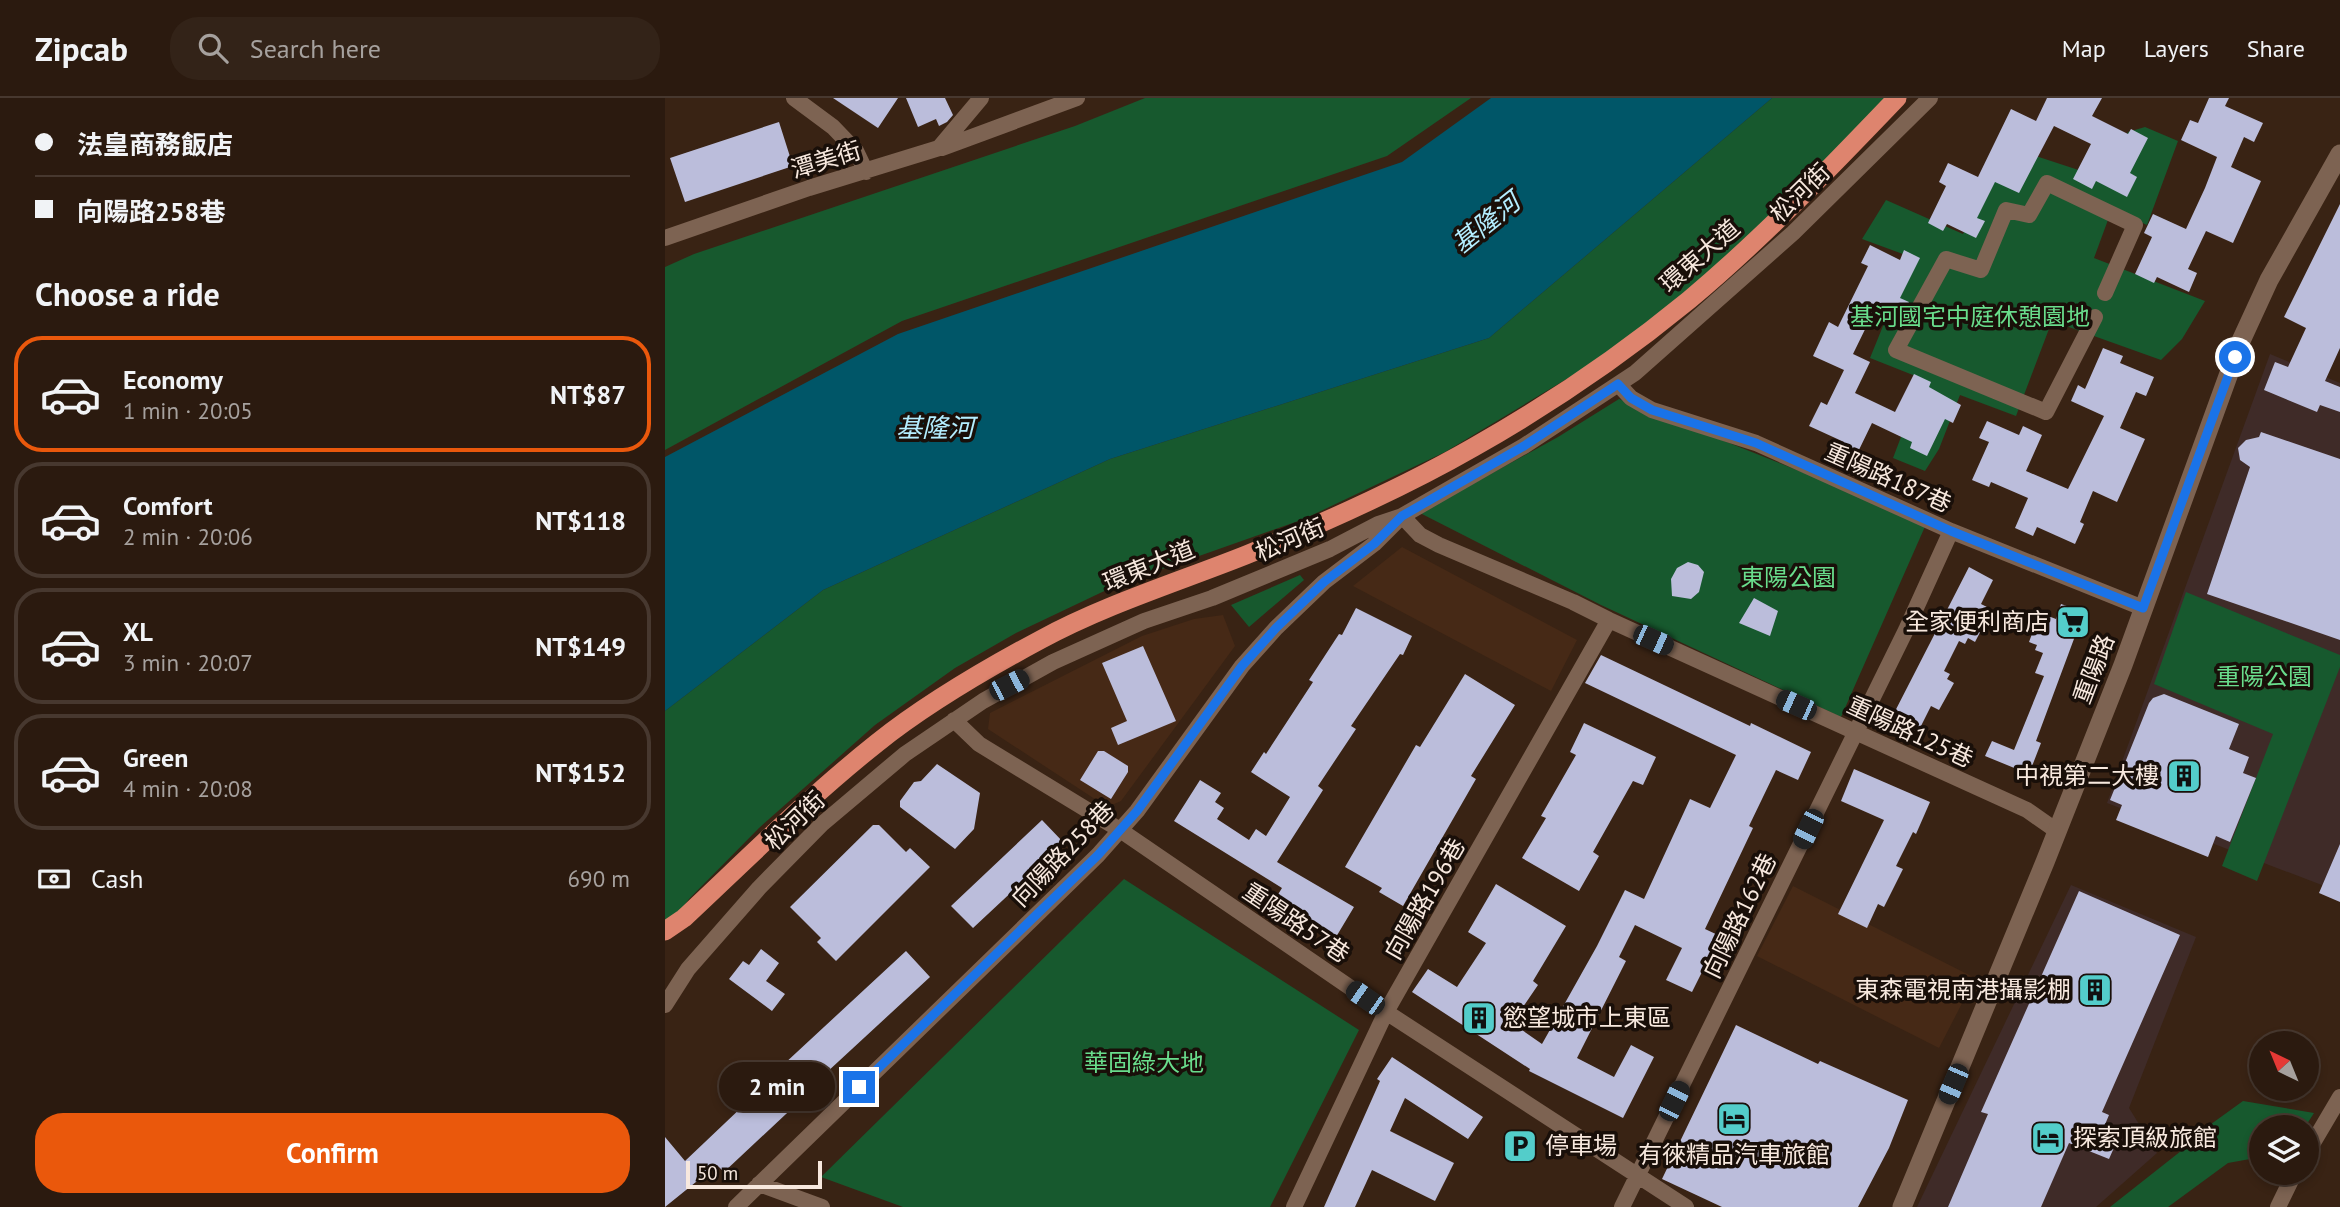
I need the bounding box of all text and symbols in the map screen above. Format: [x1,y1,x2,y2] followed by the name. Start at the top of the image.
[170,17,660,80] search box
[35,27,128,70] text: Zipcab
[194,29,232,67] icon: search
[250,32,381,65] text: Search here
[2062,33,2106,64] text: Map
[2144,33,2209,64] text: Layers
[2247,33,2305,64] text: Share
[77,128,233,161] text: 法皇商務飯店
[787,134,865,185] street label: 潭美街
[1763,156,1836,229] street label: 松河街
[1445,182,1530,260] water label: 基隆河
[77,195,225,228] text: 向陽路258巷
[1653,212,1746,299] street label: 環東大道
[35,273,220,315] text: Choose a ride
[1850,301,2090,332] park label: 基河國宅中庭休憩園地
[2219,341,2251,373] route start
[39,363,102,426] icon: car
[123,363,223,396] text: Economy
[550,378,626,411] text: NT$87
[123,396,253,425] text: 1 min · 20:05
[896,411,979,444] water label: 基隆河
[1820,436,1956,519] street label: 重陽路187巷
[39,489,102,552] icon: car
[123,489,213,522] text: Comfort
[535,504,626,537] text: NT$118
[1251,511,1329,568] street label: 松河街
[123,522,253,551] text: 2 min · 20:06
[1099,533,1199,598] street label: 環東大道
[1740,562,1836,593] park label: 東陽公園
[2054,603,2092,641] supermarket icon: 全家便利商店
[1905,606,2049,637] place label: 全家便利商店
[39,615,102,678] icon: car
[123,615,153,648] text: XL
[1630,622,1677,658] car
[535,630,626,663] text: NT$149
[2066,630,2121,708] street label: 重陽路
[123,648,253,677] text: 3 min · 20:07
[2216,661,2312,692] park label: 重陽公園
[986,666,1033,704] car
[1773,687,1820,723] car
[1842,689,1978,774] street label: 重陽路125巷
[39,741,102,804] icon: car
[123,741,188,774] text: Green
[535,756,626,789] text: NT$152
[2165,757,2203,795] building icon: 中視第二大樓
[2015,760,2159,791] place label: 中視第二大樓
[123,774,253,803] text: 4 min · 20:08
[758,784,831,857] street label: 松河街
[1005,794,1121,913] street label: 向陽路258巷
[1790,806,1827,852] car
[1377,832,1472,965] street label: 向陽路196巷
[1696,848,1783,983] street label: 向陽路162巷
[35,860,73,898] icon: cash
[91,862,143,895] text: Cash
[568,864,630,893] text: 690 m
[1237,876,1356,970] street label: 重陽路57巷
[2076,971,2114,1009] building icon: 東森電視南港攝影棚
[1855,974,2071,1005] place label: 東森電視南港攝影棚
[1342,977,1389,1019] car
[1460,999,1498,1037] building icon: 慾望城市上東區
[1503,1002,1671,1033] place label: 慾望城市上東區
[2249,1031,2319,1101] north arrow
[2249,1031,2319,1185] map controls
[1084,1047,1204,1078] park label: 華固綠大地
[1936,1061,1971,1107] car
[719,1062,835,1112] callout: 2 min
[843,1071,875,1103] route end
[749,1072,805,1101] text: 2 min
[1656,1078,1693,1124] car
[1715,1100,1753,1138] hotel icon: 有徠精品汽車旅館
[35,1113,630,1193] button: Confirm
[2249,1115,2319,1185] button: layers
[2029,1119,2067,1157] hotel icon: 探索頂級旅館
[2073,1122,2217,1153] place label: 探索頂級旅館
[1501,1127,1539,1165] parking icon: 停車場
[1545,1130,1617,1161] place label: 停車場
[1638,1139,1830,1170] place label: 有徠精品汽車旅館
[686,1158,823,1190] scale bar
[697,1161,738,1185] text: 50 m

